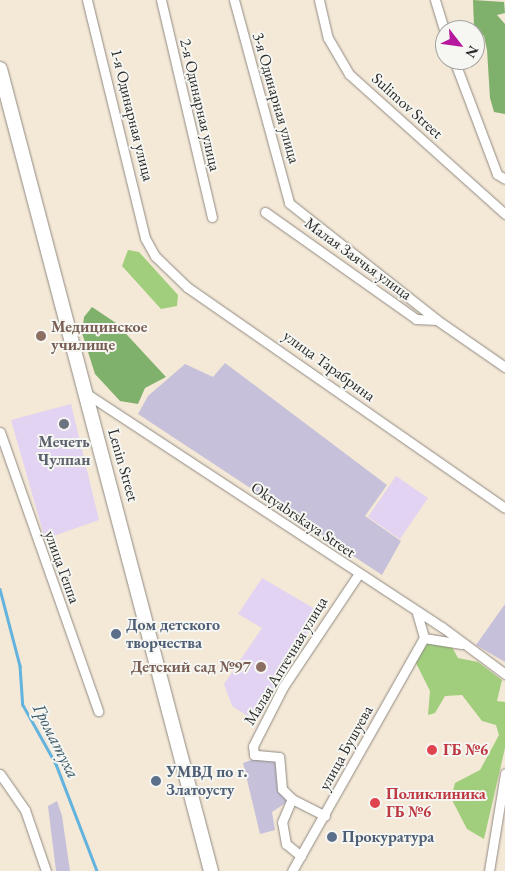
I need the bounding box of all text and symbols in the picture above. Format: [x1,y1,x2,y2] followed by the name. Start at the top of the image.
[435,20,485,70] north arrow
[248,30,304,166] street label: 3-я Одинарная улица
[175,37,225,173] street label: 2-я Одинарная улица
[462,43,483,61] text: N
[106,47,158,183] street label: 1-я Одинарная улица
[367,69,447,143] street label: Sulimov Street
[301,214,415,304] street label: Малая Заячья улица
[51,317,147,355] place label: Медицинское училище
[279,326,379,406] street label: улица Тарабрина
[35,330,47,342] marker: Медицинское училище
[58,418,70,430] marker: Мечеть Чулпан
[103,426,143,504] street label: Lenin Street
[38,432,90,470] place label: Мечеть Чулпан
[247,478,359,562] street label: Oktyabrskaya Street
[40,528,84,606] street label: улица Геппа
[240,593,332,729] street label: Малая Аптечная улица
[126,615,220,653] place label: Дом детского творчества
[110,628,122,640] marker: Дом детского творчества
[131,657,251,677] place label: Детский сад №97
[255,661,267,673] marker: Детский сад №97
[28,700,84,782] water label: Громатуха
[315,702,377,794] street label: улица Бушуева
[443,740,488,760] place label: ГБ №6
[425,743,439,757] marker: ГБ №6
[166,762,247,800] place label: УМВД по г. Златоусту
[150,775,162,787] marker: УМВД по г. Златоусту
[386,784,486,822] place label: Поликлиника ГБ №6
[368,796,382,810] marker: Поликлиника ГБ №6
[342,827,434,847] place label: Прокуратура
[326,831,338,843] marker: Прокуратура

